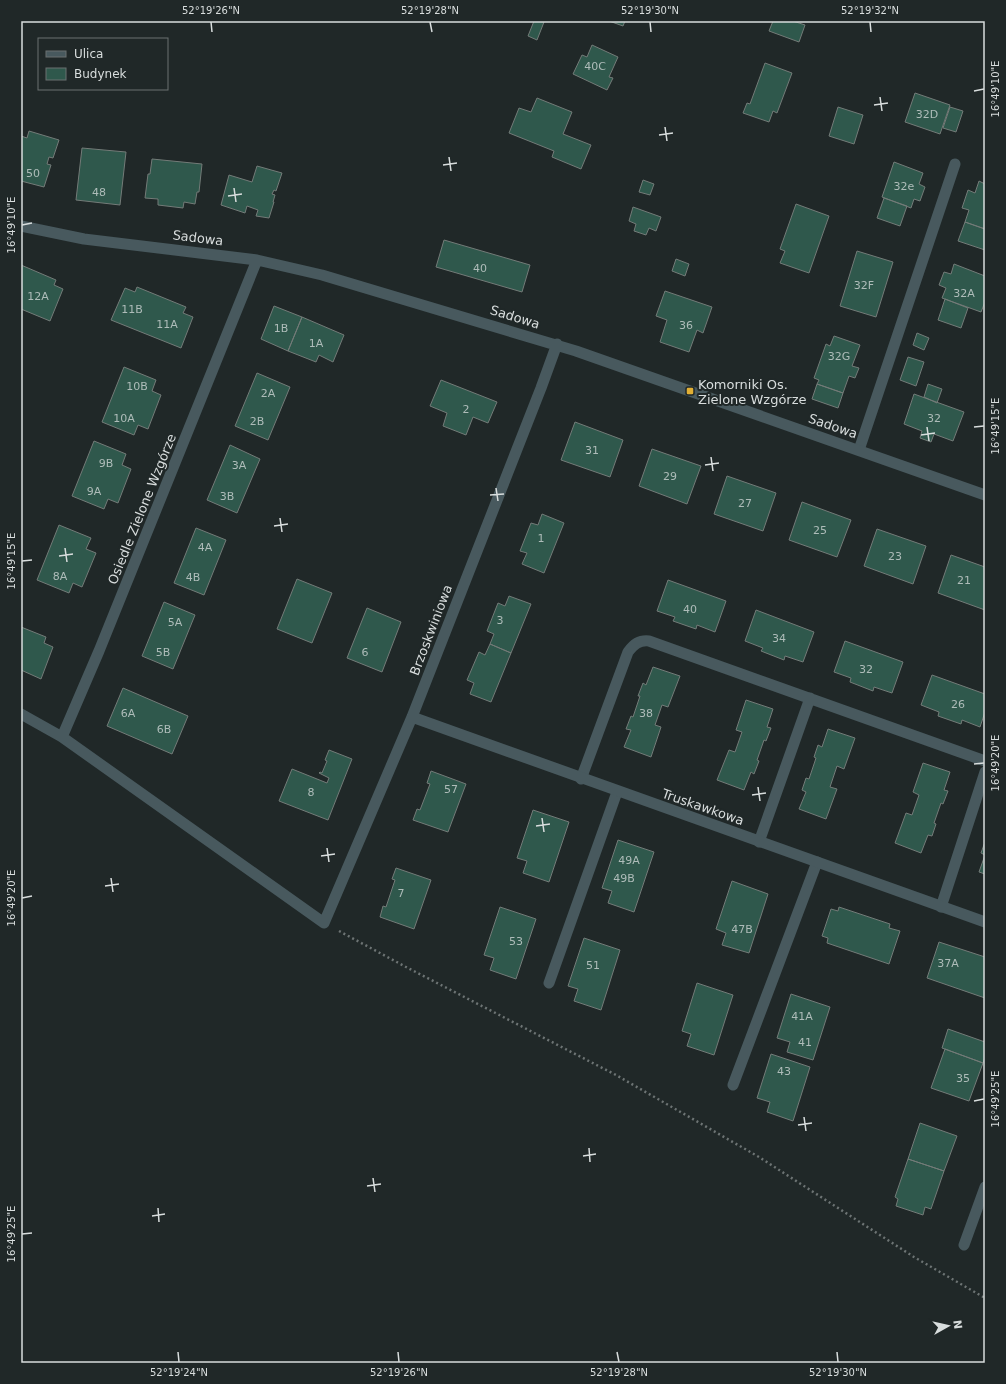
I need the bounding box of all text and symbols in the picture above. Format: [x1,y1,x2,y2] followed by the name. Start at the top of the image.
[182,5,240,16] text: 52°19'26"N
[401,5,459,16] text: 52°19'28"N
[621,5,679,16] text: 52°19'30"N
[841,5,899,16] text: 52°19'32"N
[38,38,168,90] legend
[74,47,103,61] text: Ulica
[584,60,606,73] house number: 40C
[990,61,1001,117] text: 16°49'10"E
[74,67,127,81] text: Budynek
[916,108,938,121] house number: 32D
[26,167,40,180] house number: 50
[894,180,915,193] house number: 32e
[92,186,106,199] house number: 48
[6,197,17,253] text: 16°49'10"E
[172,227,224,249] street label: Sadowa
[473,262,487,275] house number: 40
[854,279,874,292] house number: 32F
[953,287,975,300] house number: 32A
[27,290,49,303] house number: 12A
[488,302,542,332] street label: Sadowa
[121,303,143,316] house number: 11B
[156,318,178,331] house number: 11A
[679,319,693,332] house number: 36
[274,322,288,335] house number: 1B
[309,337,324,350] house number: 1A
[828,350,850,363] house number: 32G
[698,377,807,407] place label: Komorniki Os. Zielone Wzgórze
[126,380,148,393] house number: 10B
[685,386,695,396] marker: Komorniki Os. Zielone Wzgórze
[261,387,276,400] house number: 2A
[990,398,1001,454] text: 16°49'15"E
[463,403,470,416] house number: 2
[806,411,860,441] street label: Sadowa
[113,412,135,425] house number: 10A
[927,412,941,425] house number: 32
[250,415,264,428] house number: 2B
[105,431,179,587] street label: Osiedle Zielone Wzgórze
[585,444,599,457] house number: 31
[99,457,113,470] house number: 9B
[232,459,247,472] house number: 3A
[663,470,677,483] house number: 29
[87,485,102,498] house number: 9A
[220,490,234,503] house number: 3B
[738,497,752,510] house number: 27
[813,524,827,537] house number: 25
[538,532,545,545] house number: 1
[6,533,17,589] text: 16°49'15"E
[198,541,213,554] house number: 4A
[888,550,902,563] house number: 23
[53,570,68,583] house number: 8A
[186,571,200,584] house number: 4B
[957,574,971,587] house number: 21
[407,583,455,677] street label: Brzoskwiniowa
[683,603,697,616] house number: 40
[497,614,504,627] house number: 3
[168,616,183,629] house number: 5A
[772,632,786,645] house number: 34
[156,646,170,659] house number: 5B
[362,646,369,659] house number: 6
[859,663,873,676] house number: 32
[951,698,965,711] house number: 26
[121,707,136,720] house number: 6A
[639,707,653,720] house number: 38
[157,723,171,736] house number: 6B
[990,735,1001,791] text: 16°49'20"E
[444,783,458,796] house number: 57
[308,786,315,799] house number: 8
[659,786,746,828] street label: Truskawkowa
[618,854,640,867] house number: 49A
[6,870,17,926] text: 16°49'20"E
[613,872,635,885] house number: 49B
[398,887,405,900] house number: 7
[731,923,753,936] house number: 47B
[509,935,523,948] house number: 53
[937,957,959,970] house number: 37A
[586,959,600,972] house number: 51
[791,1010,813,1023] house number: 41A
[798,1036,812,1049] house number: 41
[777,1065,791,1078] house number: 43
[990,1071,1001,1127] text: 16°49'25"E
[956,1072,970,1085] house number: 35
[6,1206,17,1262] text: 16°49'25"E
[928,1306,968,1346] north arrow
[950,1319,964,1330] text: N
[150,1367,208,1378] text: 52°19'24"N
[370,1367,428,1378] text: 52°19'26"N
[590,1367,648,1378] text: 52°19'28"N
[809,1367,867,1378] text: 52°19'30"N

